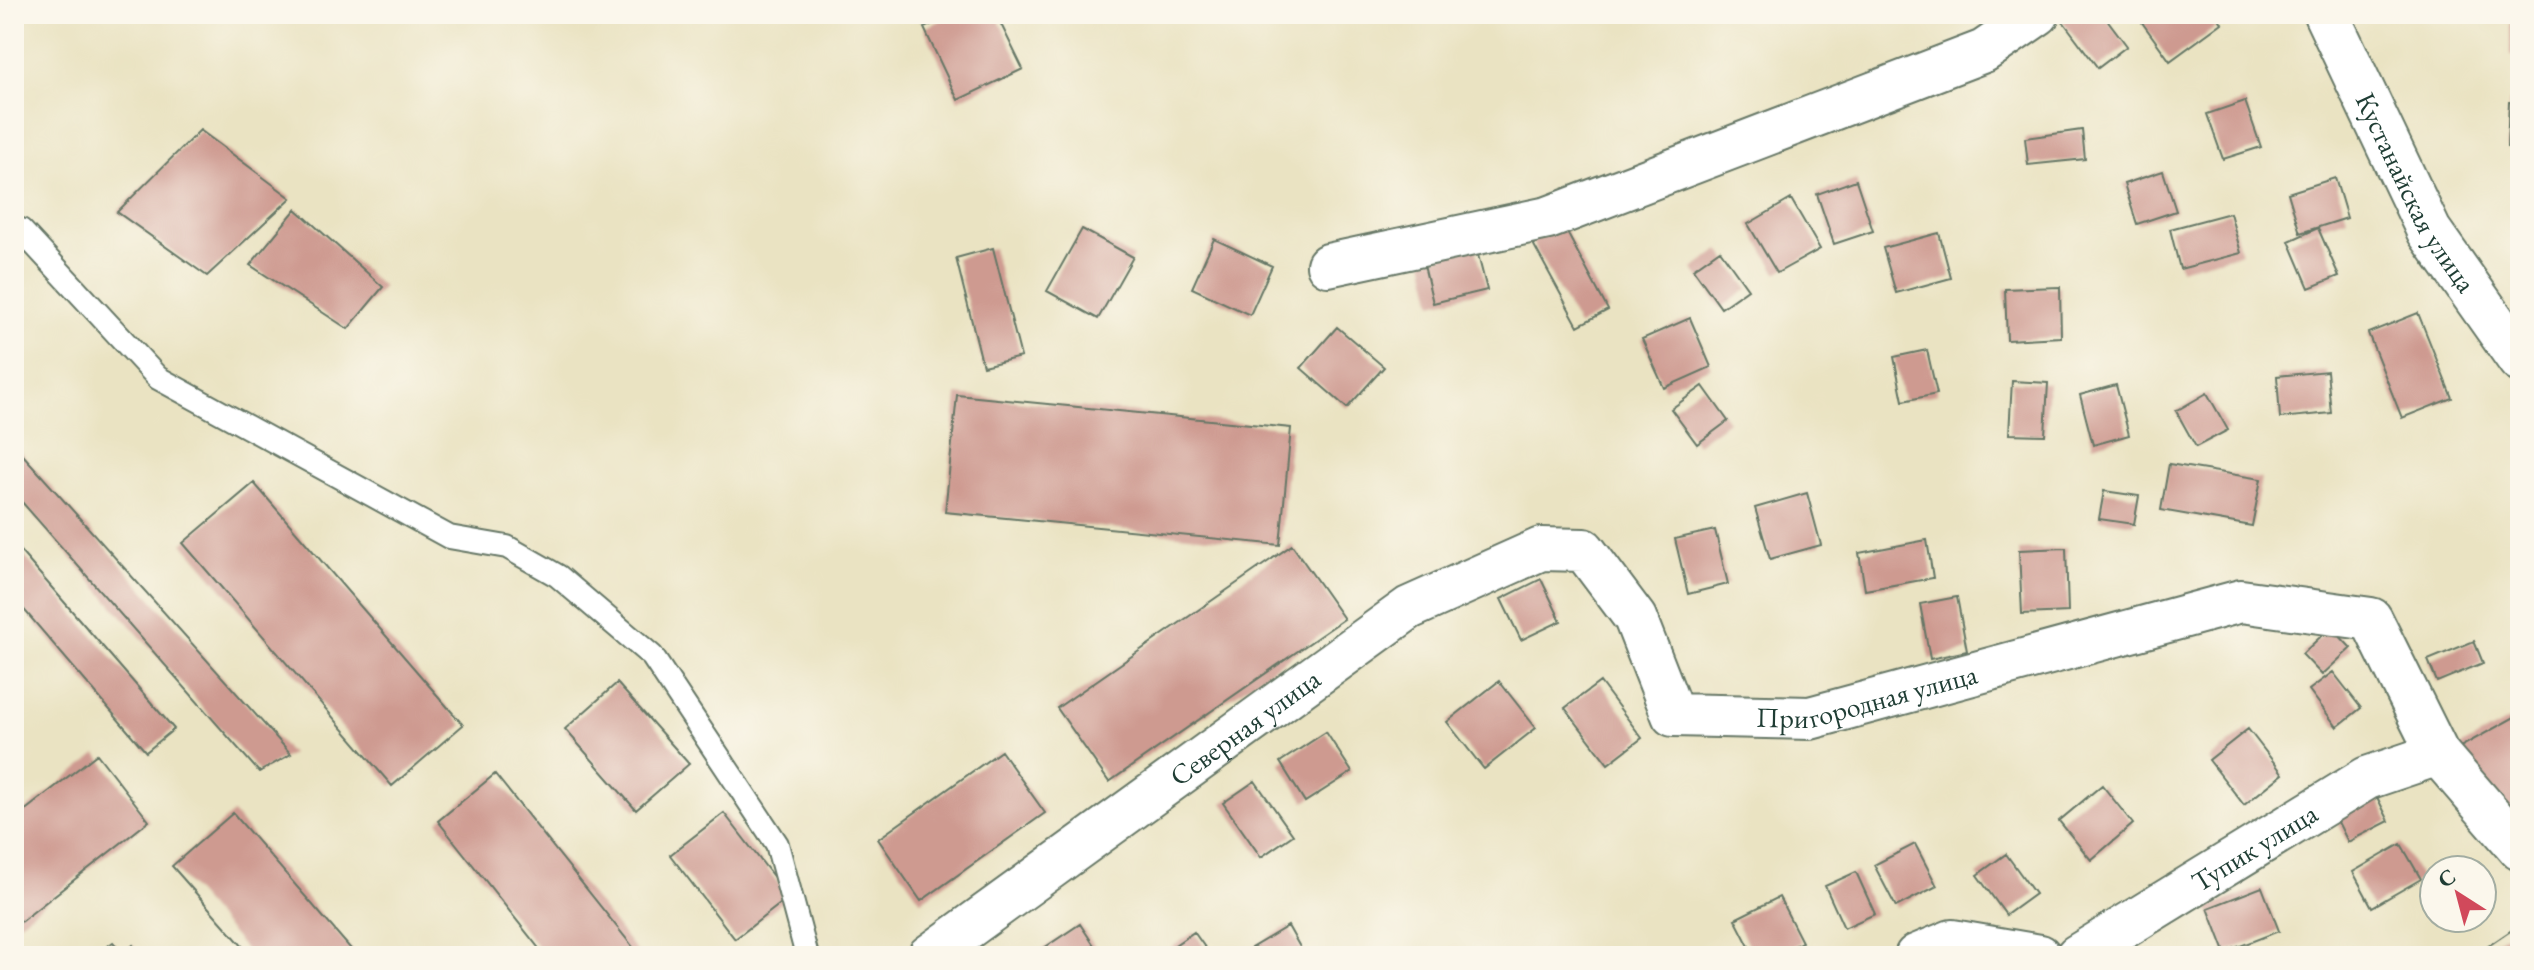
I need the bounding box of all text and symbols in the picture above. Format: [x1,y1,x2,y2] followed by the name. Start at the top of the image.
[2348,87,2485,300] street label: Кустанайская улица
[1756,655,1982,736] street label: Пригородная улица
[1162,660,1328,794] street label: Северная улица
[2185,794,2325,900] street label: Тупик улица
[2418,854,2498,934] north arrow
[2432,862,2461,895] text: С

